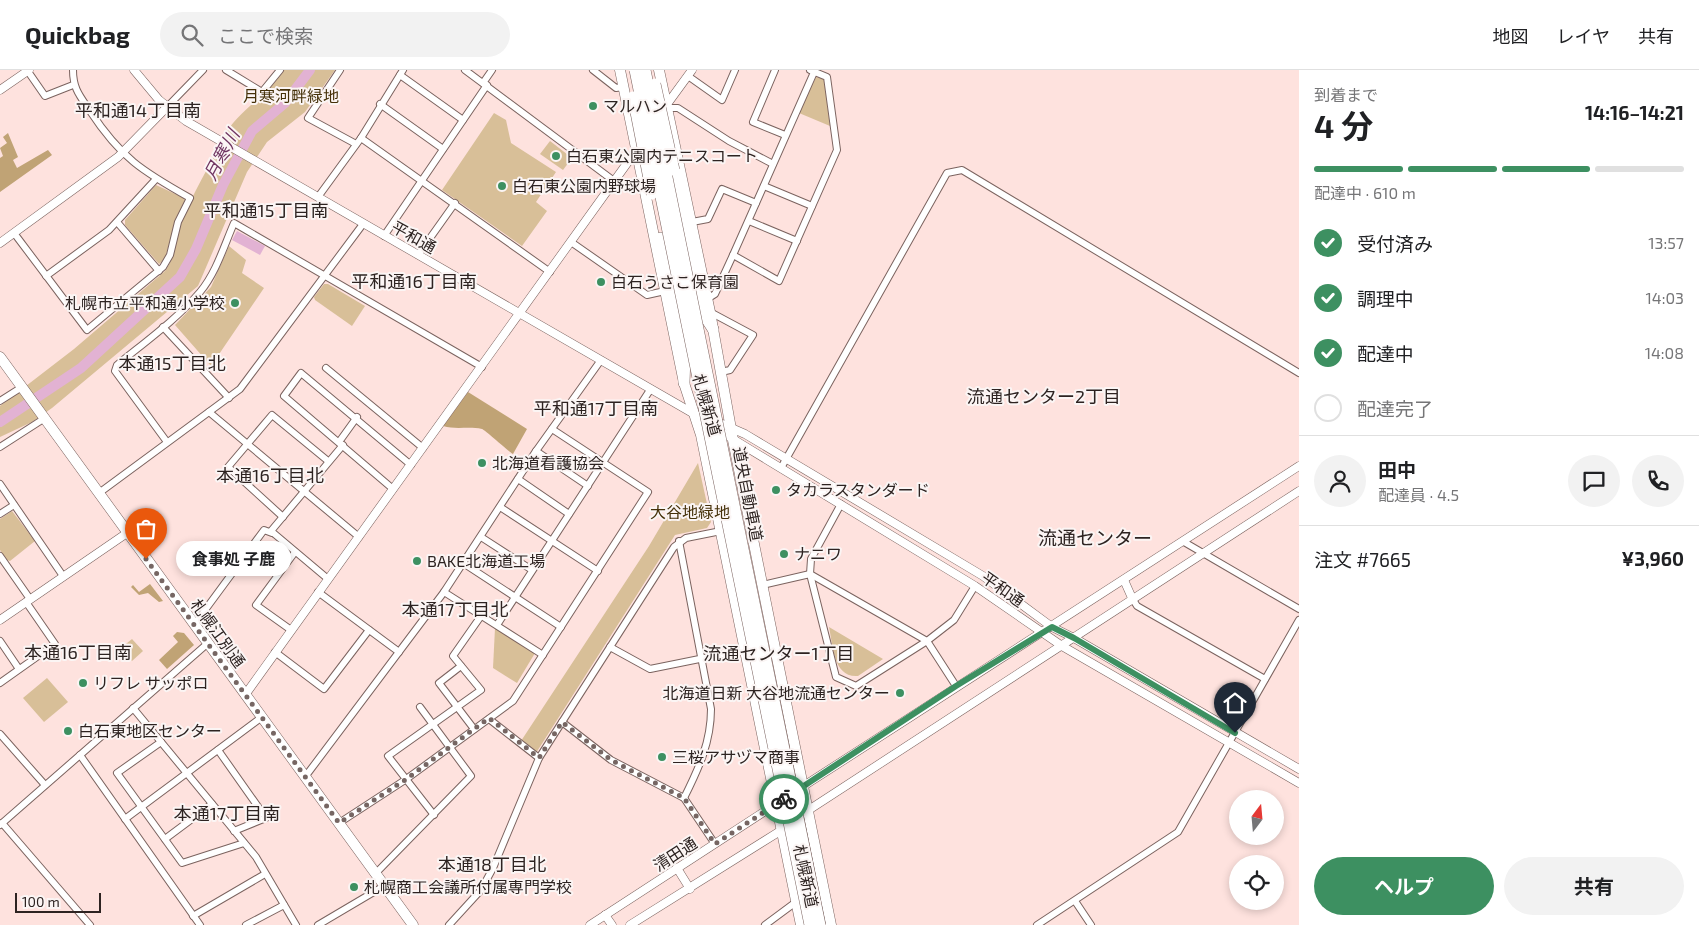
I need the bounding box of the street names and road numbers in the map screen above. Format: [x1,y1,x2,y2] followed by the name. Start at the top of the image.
[389,217,440,257] street label: 平和通
[690,371,725,438] street label: 札幌新道
[730,445,767,543] street label: 道央自動車道
[978,567,1028,610] street label: 平和通
[187,595,250,671] street label: 札幌江別通
[649,833,700,875] street label: 清田通
[791,843,822,909] street label: 札幌新道

